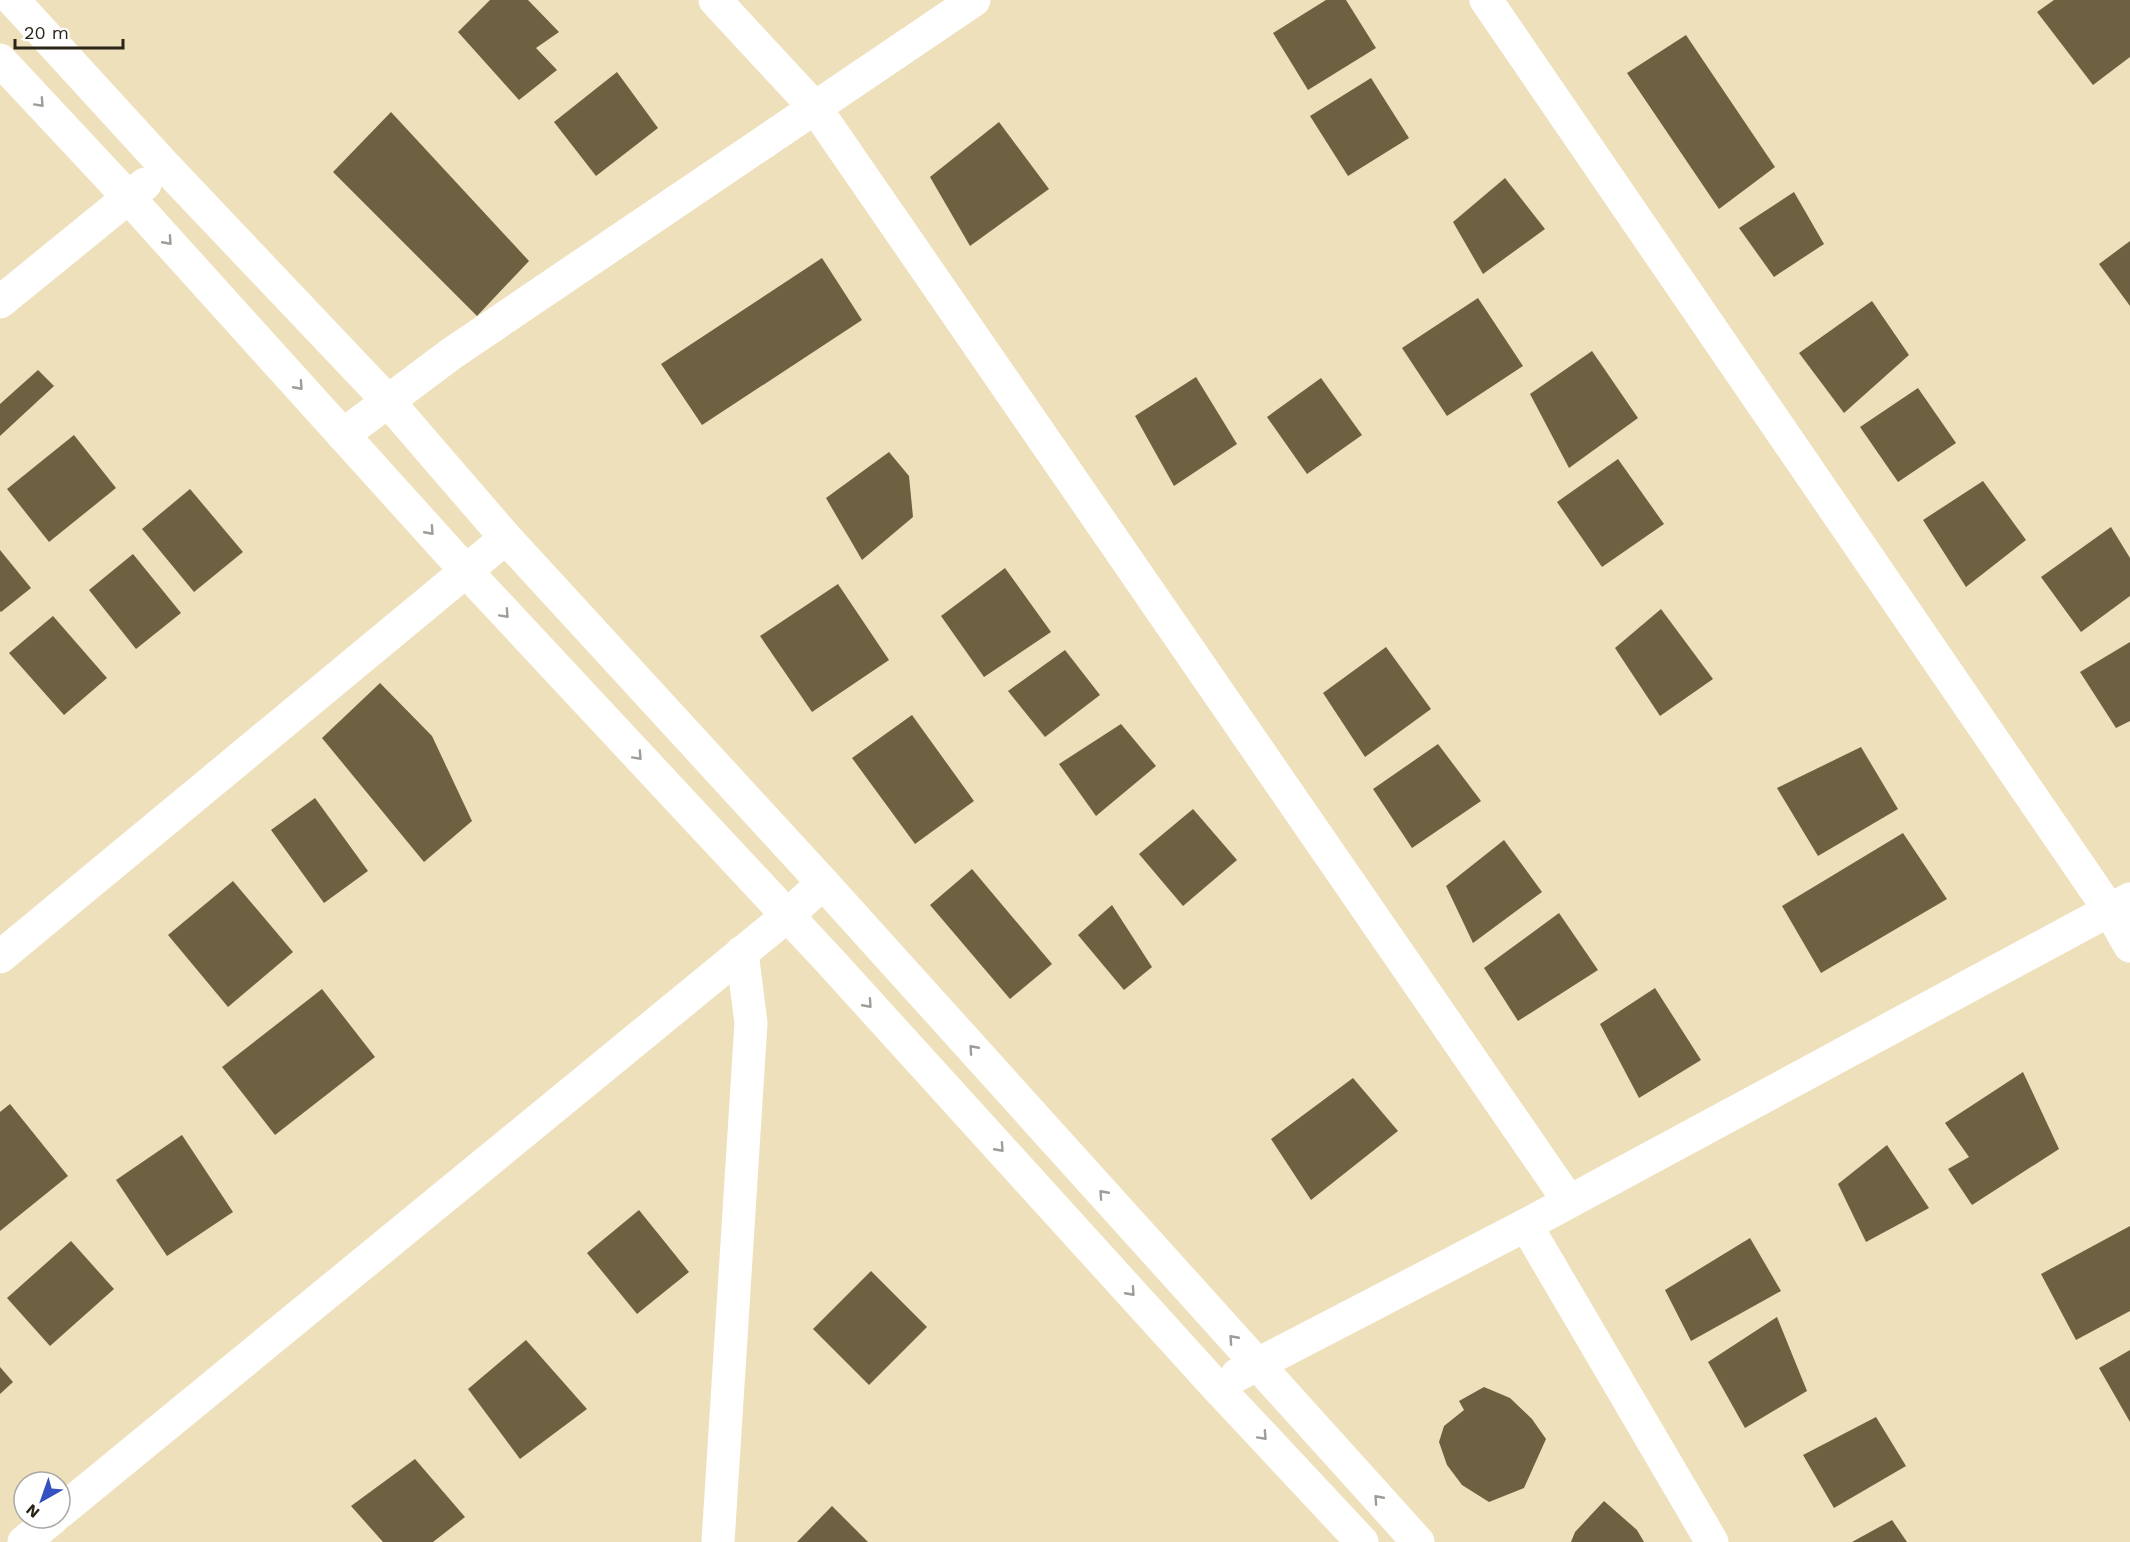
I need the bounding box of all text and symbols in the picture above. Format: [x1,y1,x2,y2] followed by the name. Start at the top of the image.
[15,12,123,50] scale bar
[24,22,69,43] text: 20 m
[33,96,44,106] one-way arrow
[161,234,172,245] one-way arrow
[292,379,303,390] one-way arrow
[423,524,434,534] one-way arrow
[498,606,509,617] one-way arrow
[631,750,642,760] one-way arrow
[861,997,872,1007] one-way arrow
[969,1045,980,1056] one-way arrow
[992,1141,1003,1152] one-way arrow
[1099,1190,1110,1201] one-way arrow
[1124,1285,1135,1296] one-way arrow
[1229,1335,1240,1346] one-way arrow
[1256,1429,1267,1439] one-way arrow
[12,1470,72,1530] north arrow
[1374,1495,1385,1506] one-way arrow
[22,1500,43,1522] text: N

